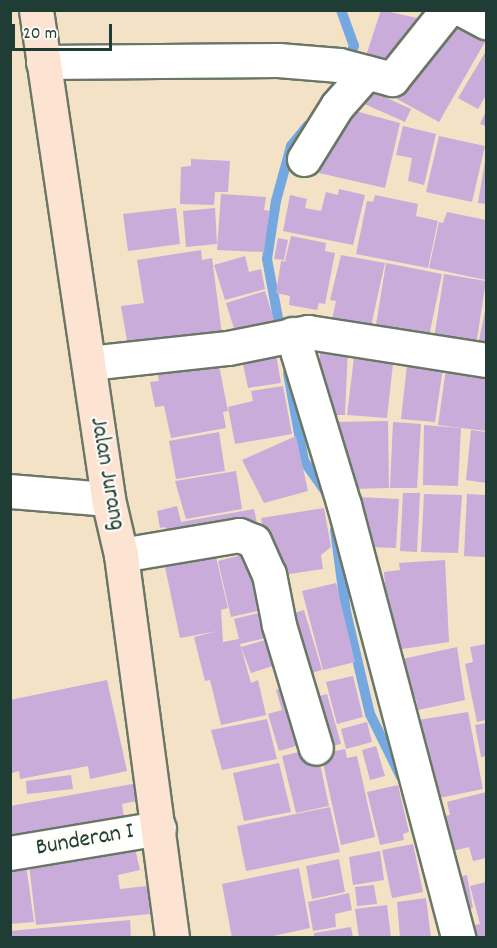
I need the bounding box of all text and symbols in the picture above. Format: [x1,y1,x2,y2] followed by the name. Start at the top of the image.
[15,12,116,50] scale bar
[23,22,57,47] text: 20 m
[82,415,130,533] street label: Jalan Jurang
[34,818,136,864] street label: Bunderan I

